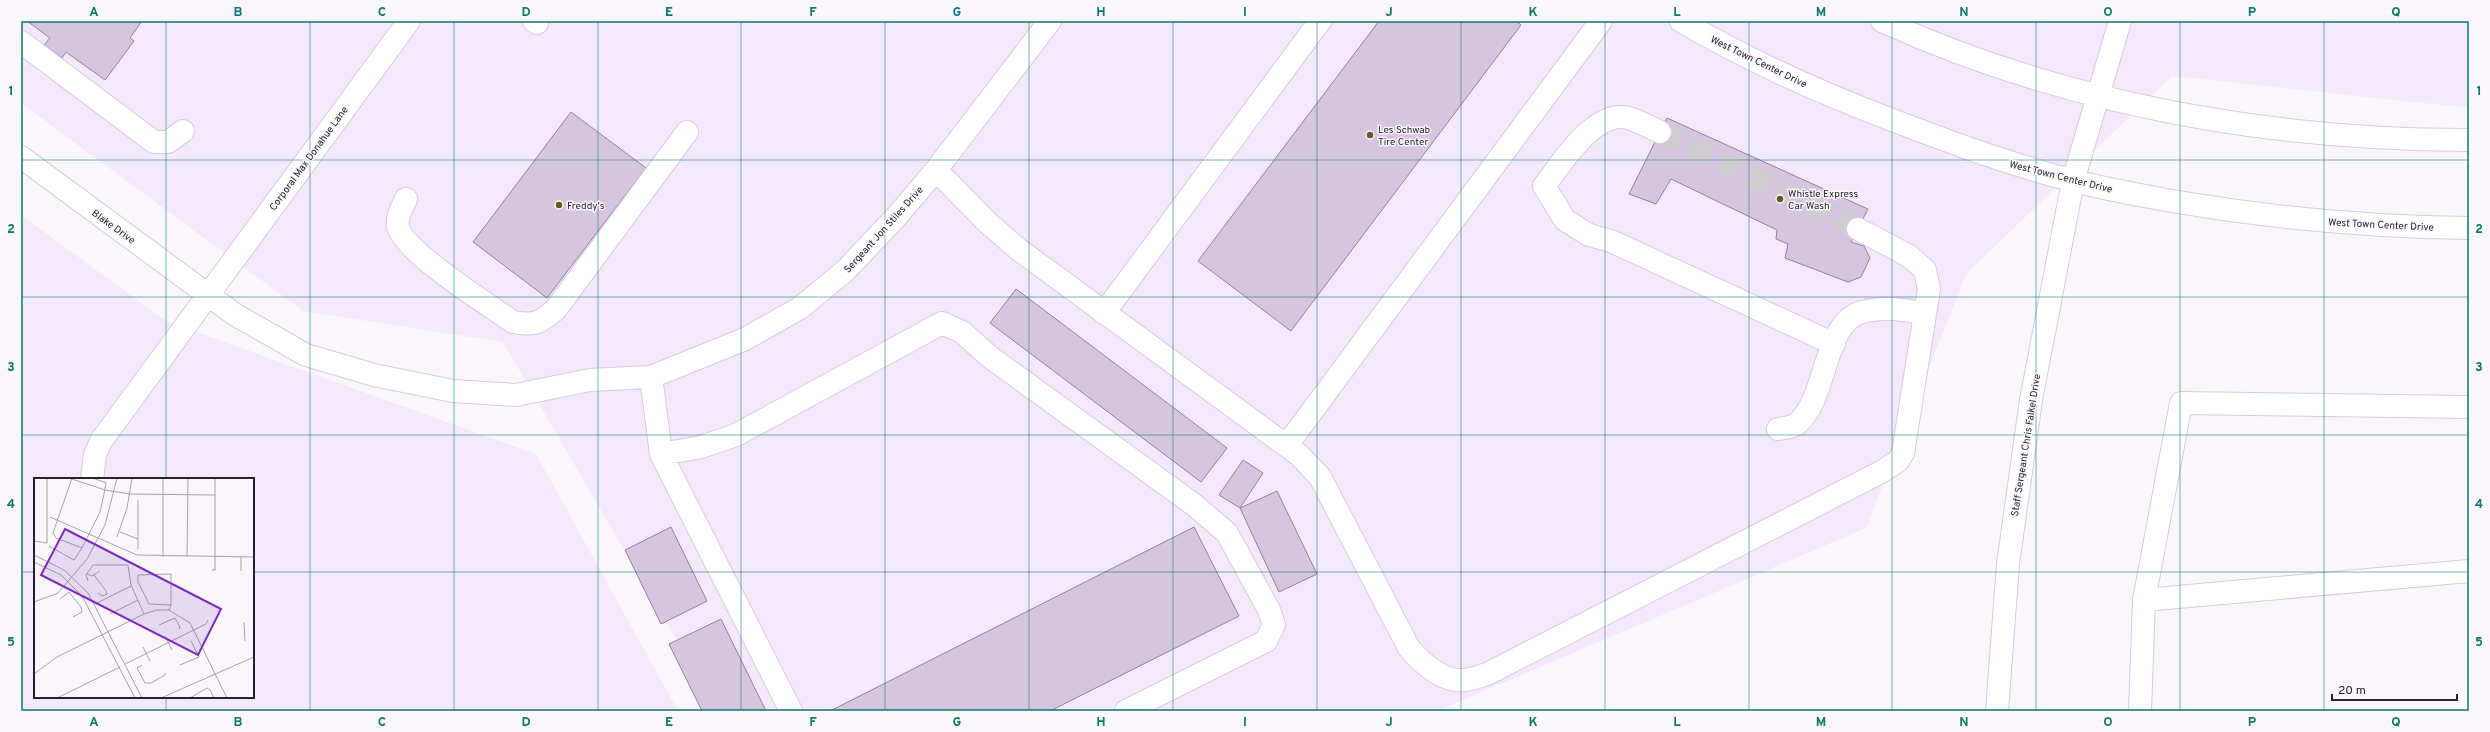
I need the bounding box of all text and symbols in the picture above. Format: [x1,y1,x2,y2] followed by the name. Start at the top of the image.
[89,5,99,21] text: A
[234,5,243,21] text: B
[378,5,386,21] text: C
[521,5,531,21] text: D
[665,5,673,21] text: E
[809,5,817,21] text: F
[953,5,962,21] text: G
[1096,5,1106,21] text: H
[1243,5,1247,21] text: I
[1385,5,1393,21] text: J
[1528,5,1538,21] text: K
[1673,5,1681,21] text: L
[1816,5,1826,21] text: M
[1959,5,1969,21] text: N
[2103,5,2113,21] text: O
[2248,5,2257,21] text: P
[2391,5,2401,21] text: Q
[1708,33,1809,91] street label: West Town Center Drive
[8,84,14,100] text: 1
[2476,84,2482,100] text: 1
[267,104,352,214] street label: Corporal Max Donahue Lane
[1378,124,1431,149] place label: Les Schwab Tire Center
[1365,130,1375,140] marker: Les Schwab Tire Center
[2008,158,2114,197] street label: West Town Center Drive
[842,184,927,276] street label: Sergeant Jon Stiles Drive
[1788,188,1859,213] place label: Whistle Express Car Wash
[1775,194,1785,204] marker: Whistle Express Car Wash
[554,200,564,210] marker: Freddy's
[567,200,605,213] place label: Freddy's
[89,207,138,247] street label: Blake Drive
[2328,216,2434,235] street label: West Town Center Drive
[7,222,15,238] text: 2
[2475,222,2483,238] text: 2
[7,360,15,376] text: 3
[2475,360,2483,376] text: 3
[2009,373,2044,517] street label: Staff Sergeant Chris Falkel Drive
[34,478,254,698] inset map
[7,497,15,513] text: 4
[2475,497,2483,513] text: 4
[7,635,15,651] text: 5
[2475,635,2483,651] text: 5
[2332,676,2457,702] scale bar
[2338,683,2366,699] text: 20 m
[89,715,99,731] text: A
[234,715,243,731] text: B
[378,715,386,731] text: C
[521,715,531,731] text: D
[665,715,673,731] text: E
[809,715,817,731] text: F
[953,715,962,731] text: G
[1096,715,1106,731] text: H
[1243,715,1247,731] text: I
[1385,715,1393,731] text: J
[1528,715,1538,731] text: K
[1673,715,1681,731] text: L
[1816,715,1826,731] text: M
[1959,715,1969,731] text: N
[2103,715,2113,731] text: O
[2248,715,2257,731] text: P
[2391,715,2401,731] text: Q

